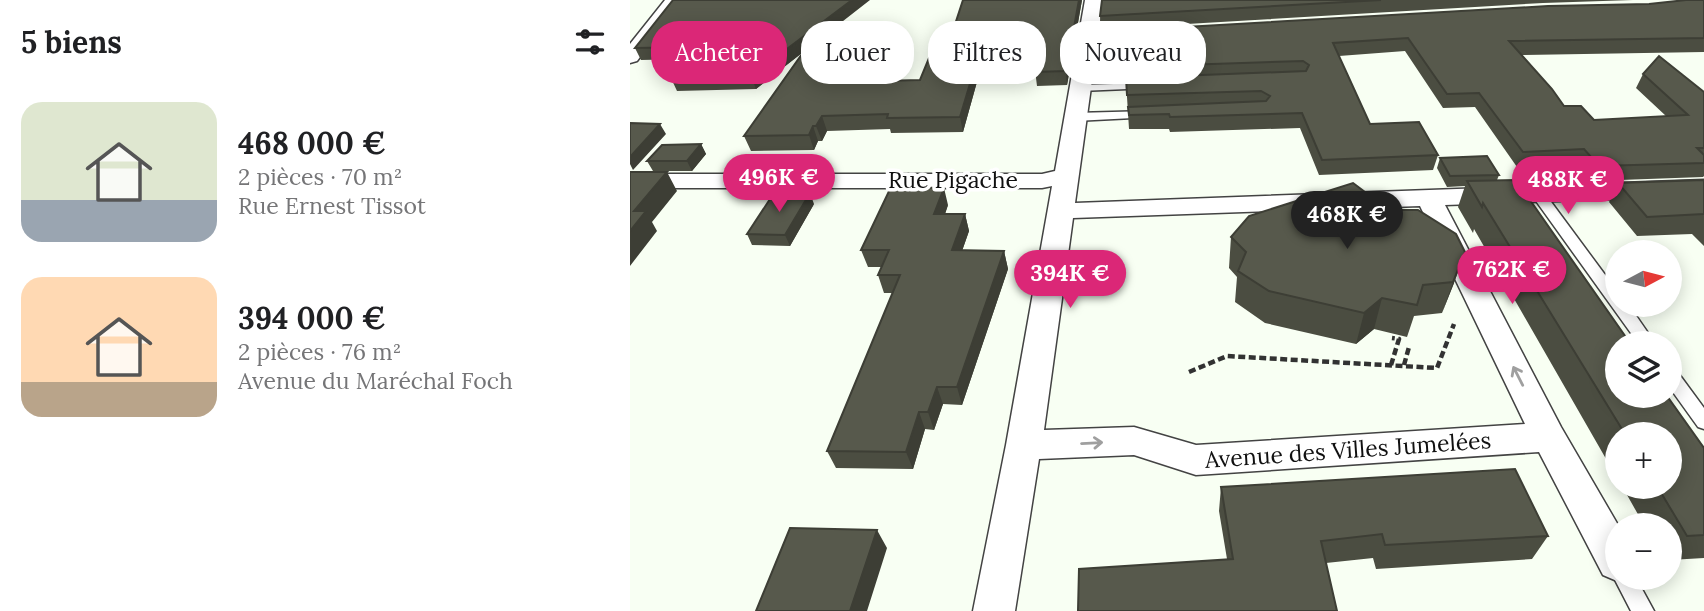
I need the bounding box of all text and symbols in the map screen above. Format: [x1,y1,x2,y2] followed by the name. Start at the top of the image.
[651,21,787,84] chip: Acheter
[801,21,914,84] chip: Louer
[928,21,1046,84] chip: Filtres
[1060,21,1206,84] chip: Nouveau
[21,23,122,61] text: 5 biens
[571,23,609,61] icon: filters
[238,124,386,162] text: 468 000 €
[77,130,161,214] icon: home
[722,154,836,214] pin: 496K €
[1511,156,1625,216] pin: 488K €
[238,162,402,191] text: 2 pièces · 70 m²
[739,162,819,191] text: 496K €
[1528,164,1608,193] text: 488K €
[888,165,1018,194] street label: Rue Pigache
[238,191,426,220] text: Rue Ernest Tissot
[1290,191,1404,251] pin: 468K €
[1307,199,1387,228] text: 468K €
[1605,240,1682,317] north arrow
[1605,240,1682,590] map controls
[1455,246,1569,306] pin: 762K €
[1013,250,1127,310] pin: 394K €
[1473,254,1551,283] text: 762K €
[1030,258,1110,287] text: 394K €
[238,299,386,337] text: 394 000 €
[77,305,161,389] icon: home
[1605,331,1682,408] button: layers
[238,337,401,366] text: 2 pièces · 76 m²
[238,366,513,395] text: Avenue du Maréchal Foch
[1511,366,1525,387] one-way arrow
[1605,422,1682,499] button: +
[1203,425,1492,474] street label: Avenue des Villes Jumelées
[1081,436,1104,449] one-way arrow
[1605,513,1682,590] button: −

